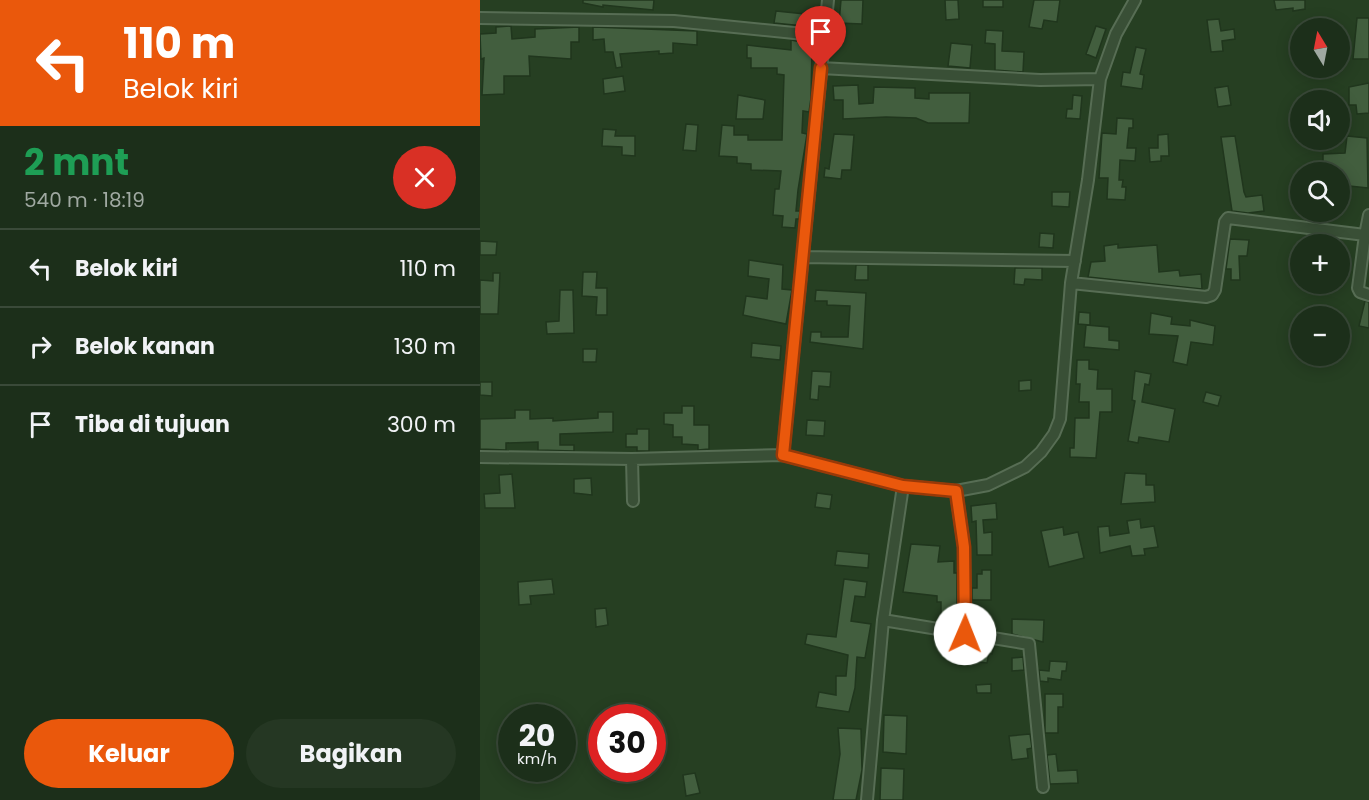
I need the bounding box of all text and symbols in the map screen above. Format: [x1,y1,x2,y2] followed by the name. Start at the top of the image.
[795,6,846,68] pin
[123,14,235,73] text: 110 m
[804,15,837,48] icon: arrive
[1290,18,1350,78] north arrow
[1290,18,1350,366] map controls
[24,24,102,102] icon: left
[123,70,239,107] text: Belok kiri
[1290,90,1350,150] button: sound
[24,137,129,188] text: 2 mnt
[393,146,456,209] button: close
[1290,162,1350,222] button: search
[24,186,145,214] text: 540 m · 18:19
[1290,234,1350,294] button: +
[24,252,57,285] icon: left
[75,253,178,284] text: Belok kiri
[400,253,456,284] text: 110 m
[1290,306,1350,366] button: −
[24,330,57,363] icon: right
[75,331,215,362] text: Belok kanan
[394,331,456,362] text: 130 m
[24,408,57,441] icon: arrive
[75,409,230,440] text: Tiba di tujuan
[387,409,456,440] text: 300 m
[933,602,997,666] position arrow
[588,704,666,782] speed limit sign: 30
[519,714,555,757] text: 20
[24,719,234,788] button: Keluar
[246,719,456,788] button: Bagikan
[517,748,557,769] text: km/h

